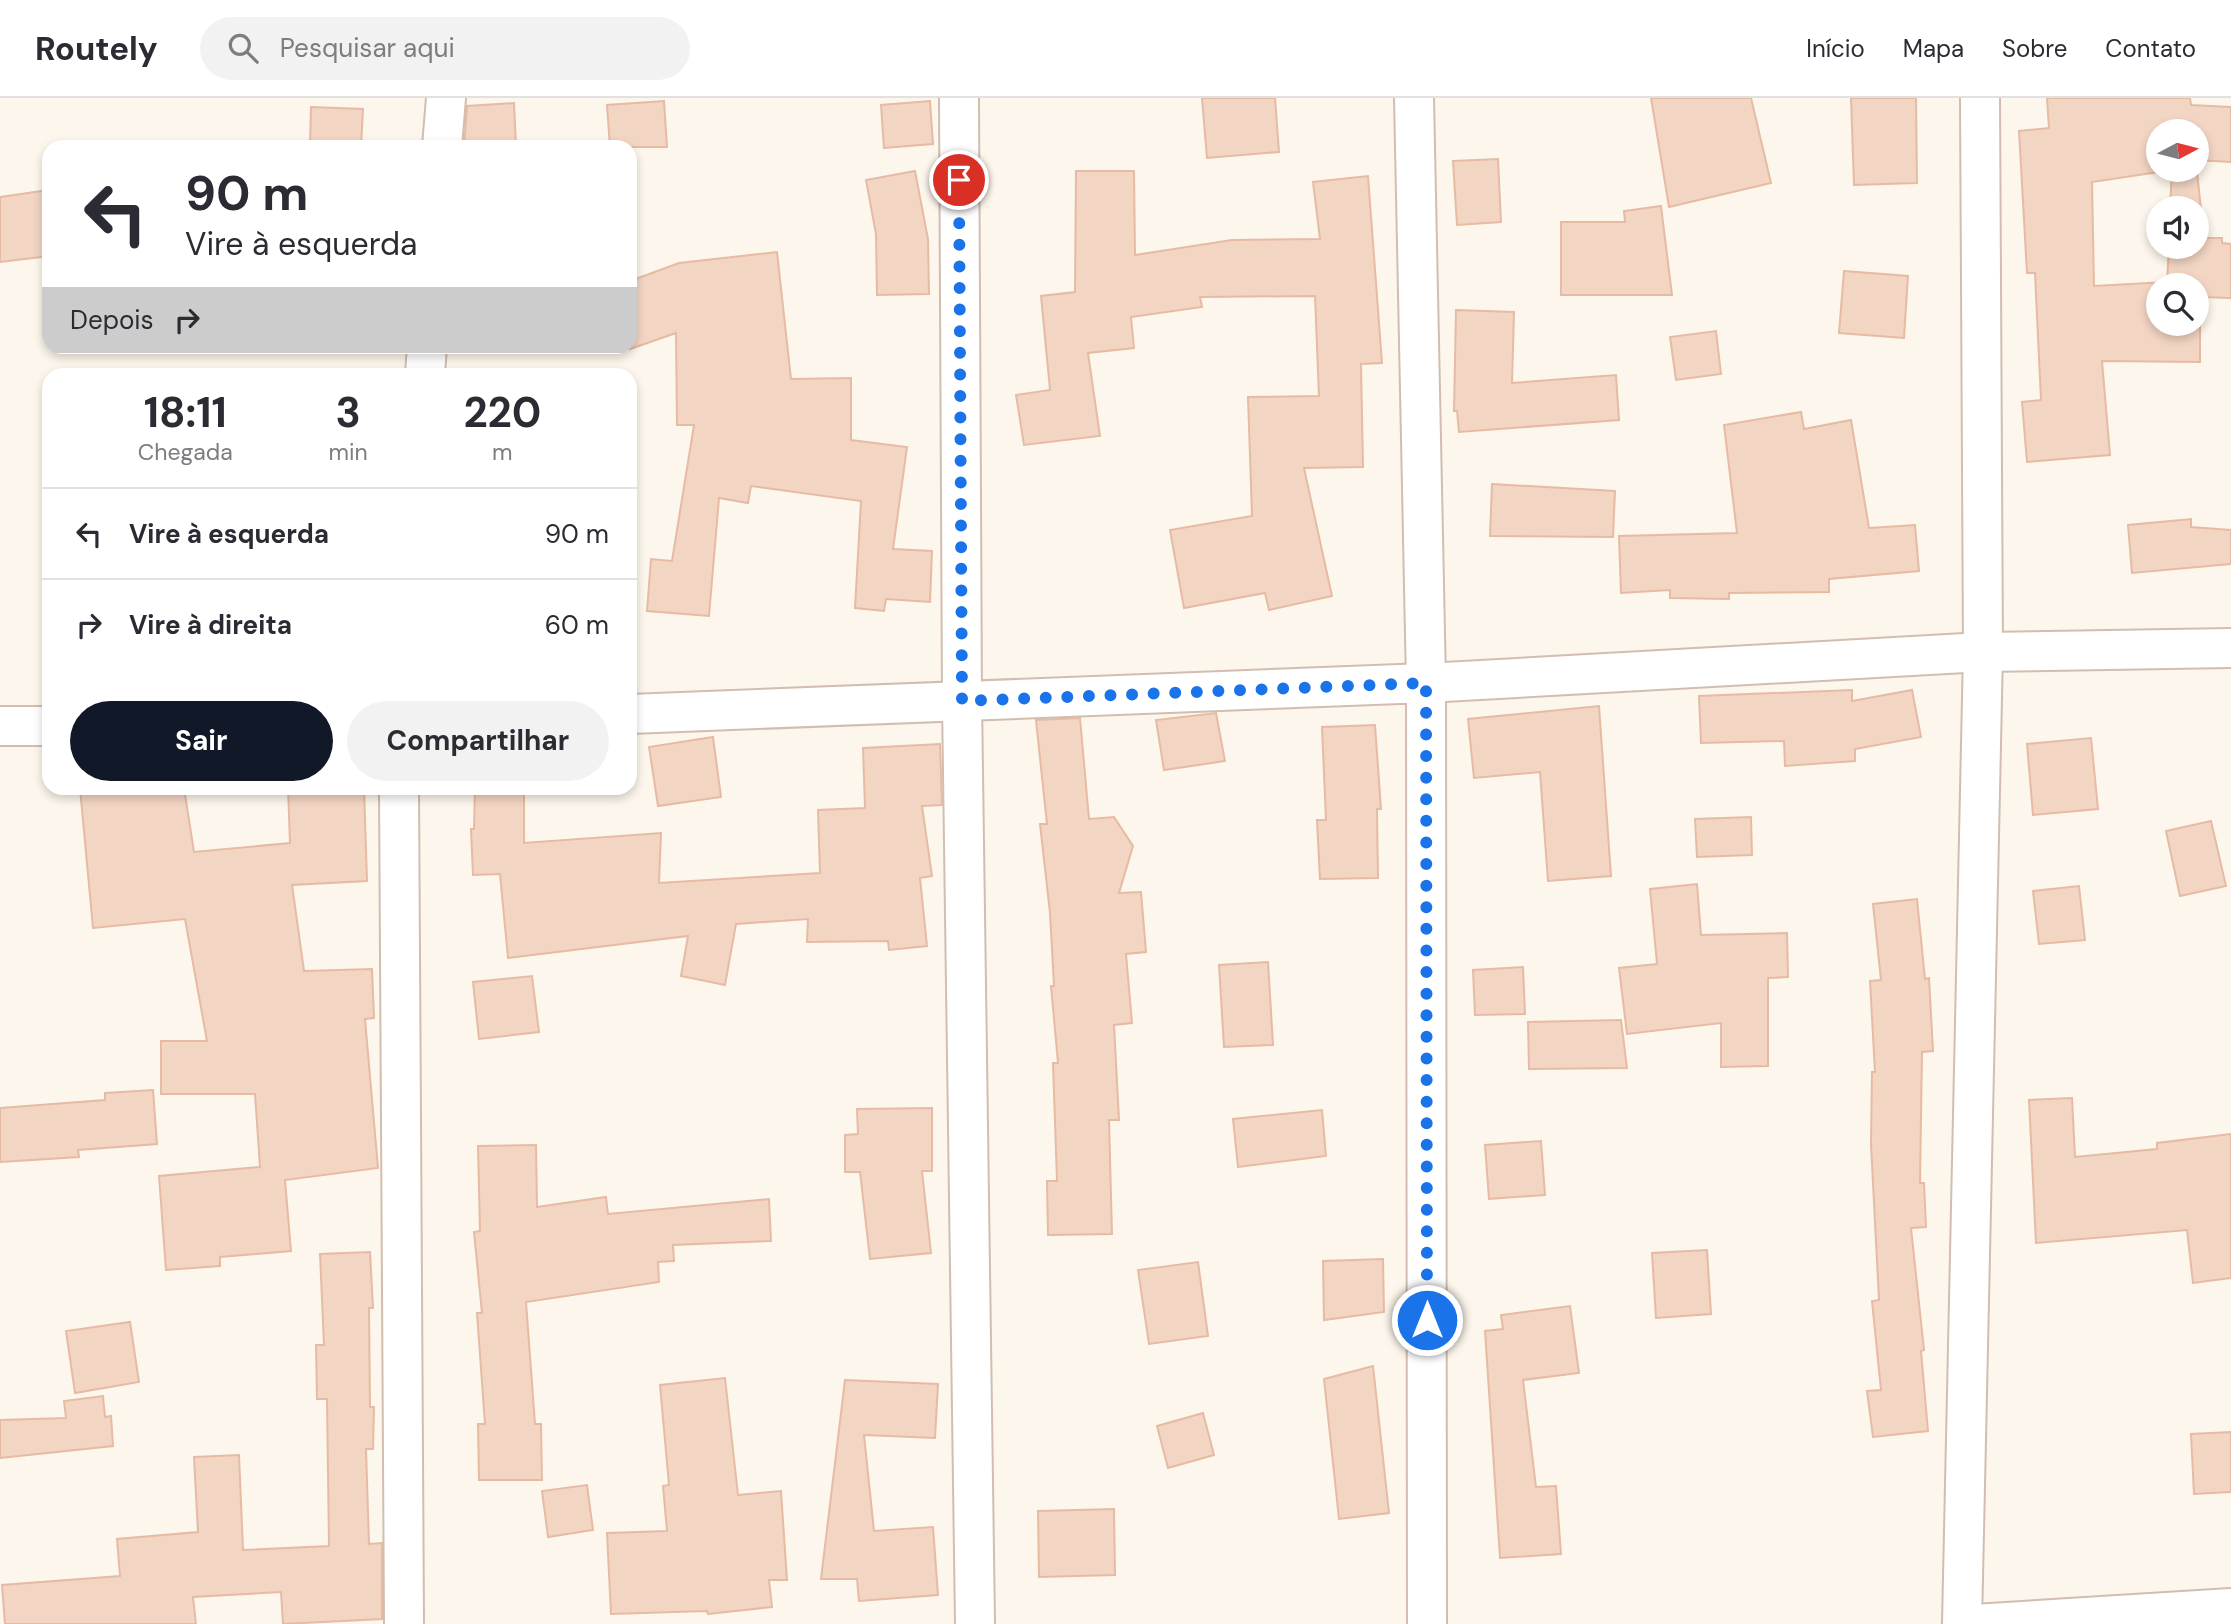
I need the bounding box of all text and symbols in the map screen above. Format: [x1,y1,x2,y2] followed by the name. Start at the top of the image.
[200,17,690,80] search box
[35,27,158,70] text: Routely
[224,29,262,67] icon: search
[280,31,455,65] text: Pesquisar aqui
[1806,33,1865,64] text: Início
[1903,33,1964,64] text: Mapa
[2002,33,2067,64] text: Sobre
[2105,33,2196,64] text: Contato
[2146,119,2208,182] north arrow
[2146,119,2209,336] map controls
[929,150,989,210] pin
[185,161,308,225] text: 90 m
[940,161,978,199] icon: arrive
[70,168,161,259] icon: left
[2146,196,2209,259] button: sound
[185,223,417,265] text: Vire à esquerda
[2146,273,2209,336] button: search
[168,301,206,339] icon: right
[70,303,154,337] text: Depois
[144,385,227,440] text: 18:11
[335,385,361,440] text: 3
[463,385,541,440] text: 220
[138,437,233,467] text: Chegada
[328,437,368,467] text: min
[492,437,513,467] text: m
[70,515,108,553] icon: left
[129,517,329,551] text: Vire à esquerda
[545,517,609,551] text: 90 m
[70,606,108,644] icon: right
[129,608,292,642] text: Vire à direita
[545,608,609,642] text: 60 m
[70,701,333,781] button: Sair
[347,701,609,781] button: Compartilhar
[1390,1283,1464,1357] position arrow

